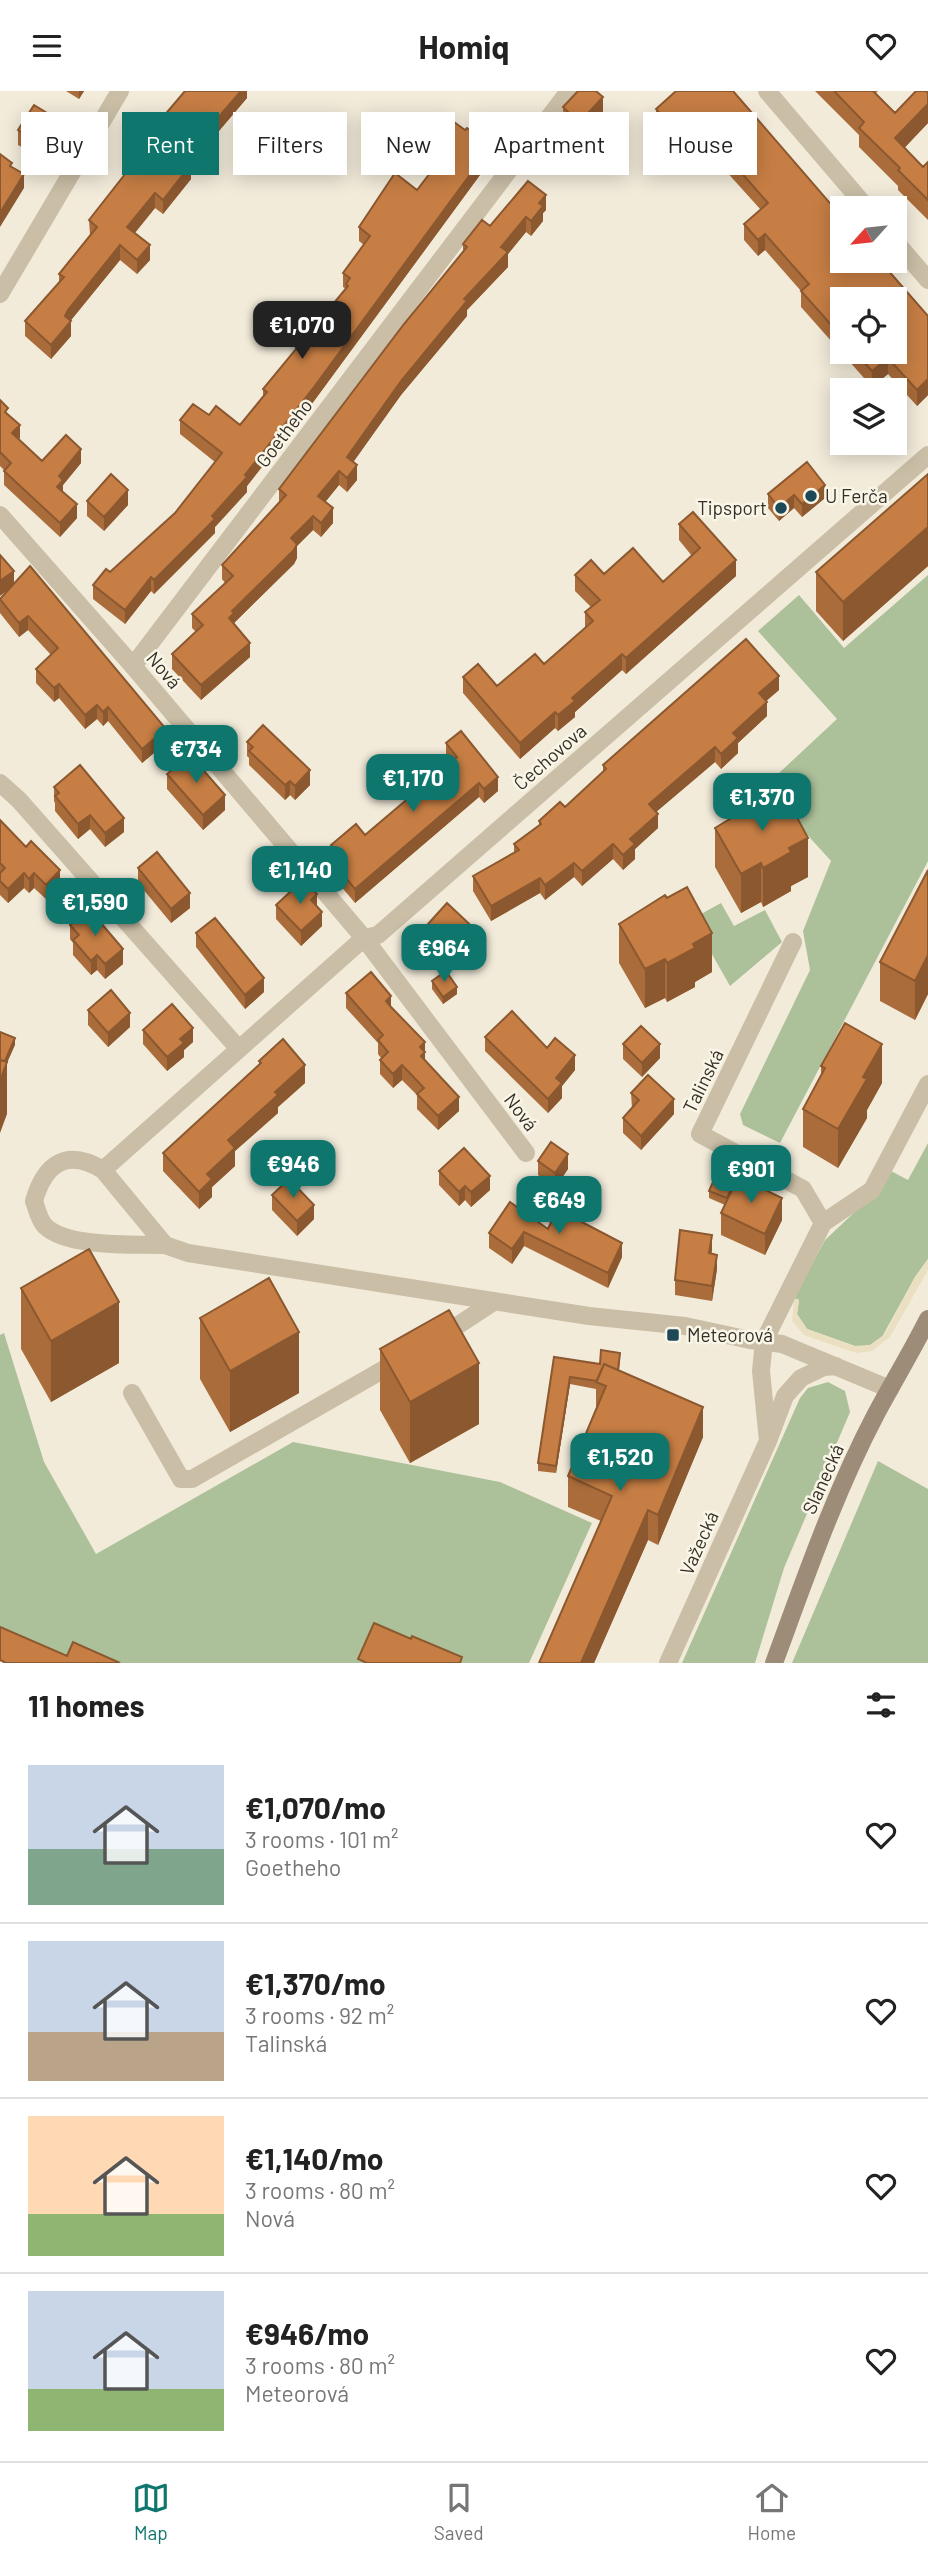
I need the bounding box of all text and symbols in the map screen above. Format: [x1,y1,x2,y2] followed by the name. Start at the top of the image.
[28,27,66,65] icon: menu
[419,27,509,65] text: Homiq
[862,27,900,65] icon: heart
[21,112,108,175] chip: Buy
[122,112,219,175] chip: Rent
[233,112,347,175] chip: Filters
[361,112,455,175] chip: New
[469,112,629,175] chip: Apartment
[643,112,757,175] chip: House
[830,196,906,273] north arrow
[830,196,907,455] map controls
[830,287,907,364] button: locate
[245,301,359,361] pin: €1,070
[269,310,335,338] text: €1,070
[830,378,907,455] button: layers
[250,394,317,471] street label: Goetheho
[825,484,888,507] place label: U Ferča
[803,488,819,504] marker: U Ferča
[697,496,767,519] place label: Tipsport
[773,500,789,516] marker: Tipsport
[142,646,186,693] street label: Nová
[509,719,591,794] street label: Čechovova
[155,725,237,785] pin: €734
[170,734,222,762] text: €734
[356,755,470,814] pin: €1,170
[382,763,444,791] text: €1,170
[705,773,819,833] pin: €1,370
[729,782,795,810] text: €1,370
[243,847,357,906] pin: €1,140
[268,855,332,883] text: €1,140
[38,879,152,938] pin: €1,590
[62,887,128,915] text: €1,590
[403,925,485,984] pin: €964
[417,933,471,961] text: €964
[677,1045,728,1116] street label: Talinská
[500,1088,543,1135] street label: Nová
[252,1141,334,1200] pin: €946
[710,1145,792,1205] pin: €901
[266,1149,320,1177] text: €946
[727,1154,775,1182] text: €901
[518,1177,600,1236] pin: €649
[532,1185,586,1213] text: €649
[687,1323,773,1346] place label: Meteorová
[665,1327,681,1343] marker: Meteorová
[563,1433,677,1493] pin: €1,520
[797,1440,848,1517] street label: Slanecká
[586,1442,654,1470] text: €1,520
[674,1507,723,1578] street label: Važecká
[862,1686,900,1724] icon: filters
[28,1687,145,1723] text: 11 homes
[245,1789,386,1825] text: €1,070/mo
[84,1793,168,1877] icon: home
[862,1816,900,1854] icon: heart
[245,1825,398,1853] text: 3 rooms · 101 m²
[245,1853,341,1881] text: Goetheho
[245,1965,386,2001] text: €1,370/mo
[84,1969,168,2053] icon: home
[862,1992,900,2030] icon: heart
[245,2001,394,2029] text: 3 rooms · 92 m²
[245,2029,327,2057] text: Talinská
[245,2140,383,2176] text: €1,140/mo
[84,2144,168,2228] icon: home
[862,2167,900,2205] icon: heart
[245,2176,395,2204] text: 3 rooms · 80 m²
[245,2204,295,2232] text: Nová
[245,2315,369,2351] text: €946/mo
[84,2319,168,2403] icon: home
[862,2342,900,2380] icon: heart
[245,2351,395,2379] text: 3 rooms · 80 m²
[245,2379,349,2407] text: Meteorová
[132,2479,170,2544] tab: Map
[434,2479,484,2544] tab: Saved
[748,2479,796,2544] tab: Home

